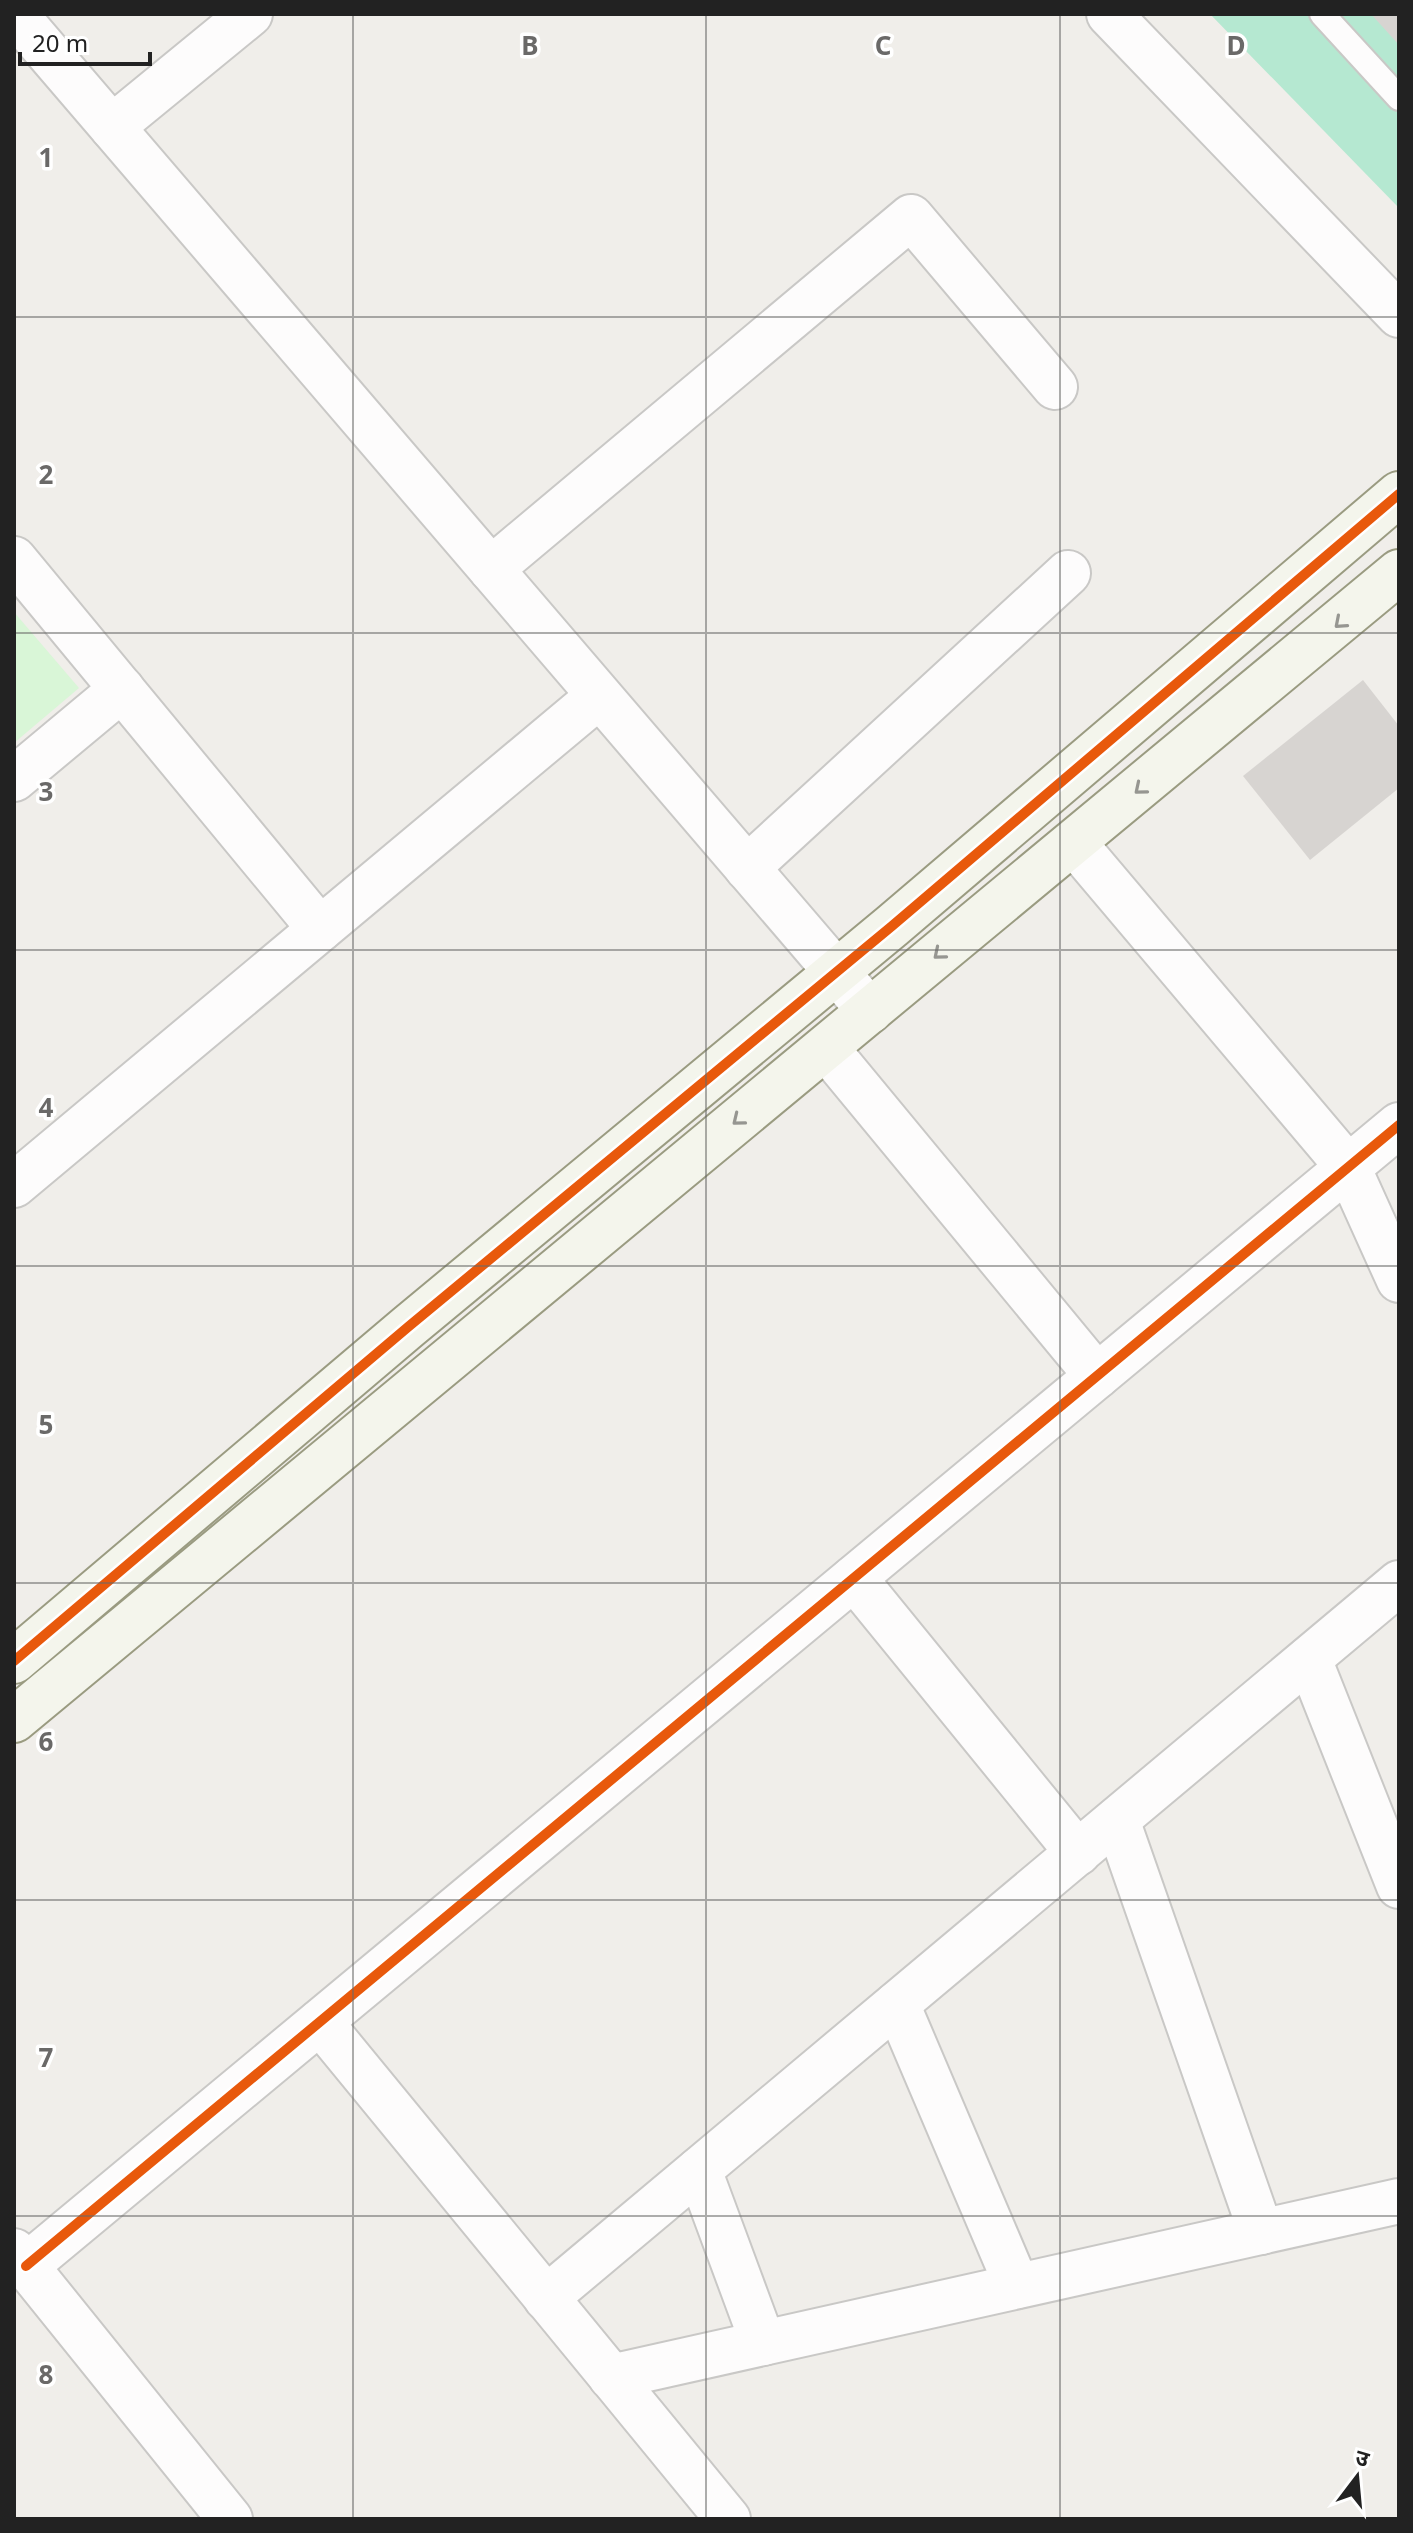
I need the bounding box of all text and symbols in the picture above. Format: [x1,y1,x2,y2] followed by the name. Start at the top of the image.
[20,16,150,66] scale bar
[32,26,88,59] text: 20 m
[521,27,539,63] text: B
[875,27,891,63] text: C
[1226,27,1246,63] text: D
[39,139,53,175] text: 1
[39,456,54,492] text: 2
[1334,613,1349,628] one-way arrow
[39,773,53,809] text: 3
[1134,779,1149,794] one-way arrow
[933,945,948,959] one-way arrow
[39,1089,54,1125] text: 4
[733,1110,748,1125] one-way arrow
[39,1406,53,1442] text: 5
[39,1723,54,1759] text: 6
[39,2039,54,2075] text: 7
[39,2356,53,2392] text: 8
[1317,2437,1397,2517] north arrow
[1352,2441,1374,2473] text: उ

